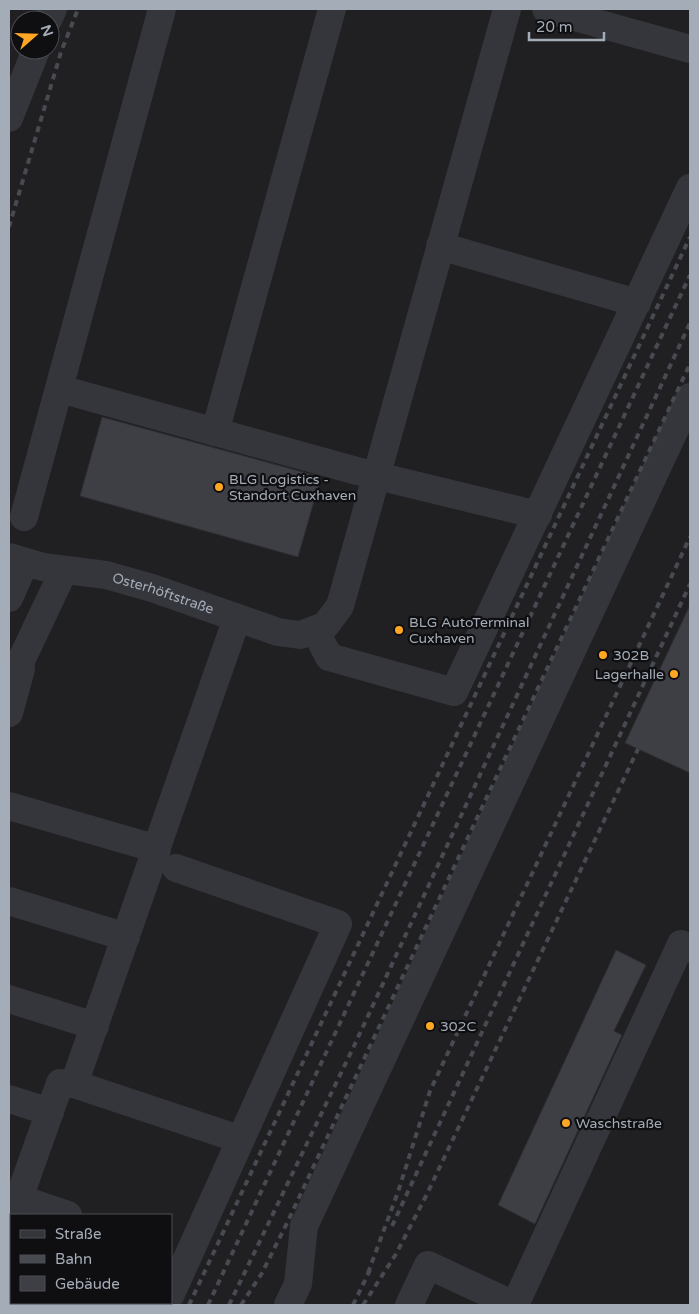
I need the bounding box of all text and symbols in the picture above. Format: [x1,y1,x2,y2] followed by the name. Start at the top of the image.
[10,10,60,60] north arrow
[529,10,604,42] scale bar
[536,18,573,36] text: 20 m
[37,23,57,39] text: N
[229,471,356,504] place label: BLG Logistics - Standort Cuxhaven
[213,481,225,493] marker: BLG Logistics - Standort Cuxhaven
[111,569,216,618] street label: Osterhöftstraße
[409,614,529,647] place label: BLG AutoTerminal Cuxhaven
[393,624,405,636] marker: BLG AutoTerminal Cuxhaven
[613,647,649,664] place label: 302B
[597,649,609,661] marker: 302B
[595,666,664,683] place label: Lagerhalle
[668,668,680,680] marker: Lagerhalle
[440,1018,476,1035] place label: 302C
[424,1020,436,1032] marker: 302C
[576,1115,662,1132] place label: Waschstraße
[560,1117,572,1129] marker: Waschstraße
[10,1214,172,1304] legend
[55,1225,101,1243] text: Straße
[55,1250,92,1268] text: Bahn
[55,1275,120,1293] text: Gebäude

